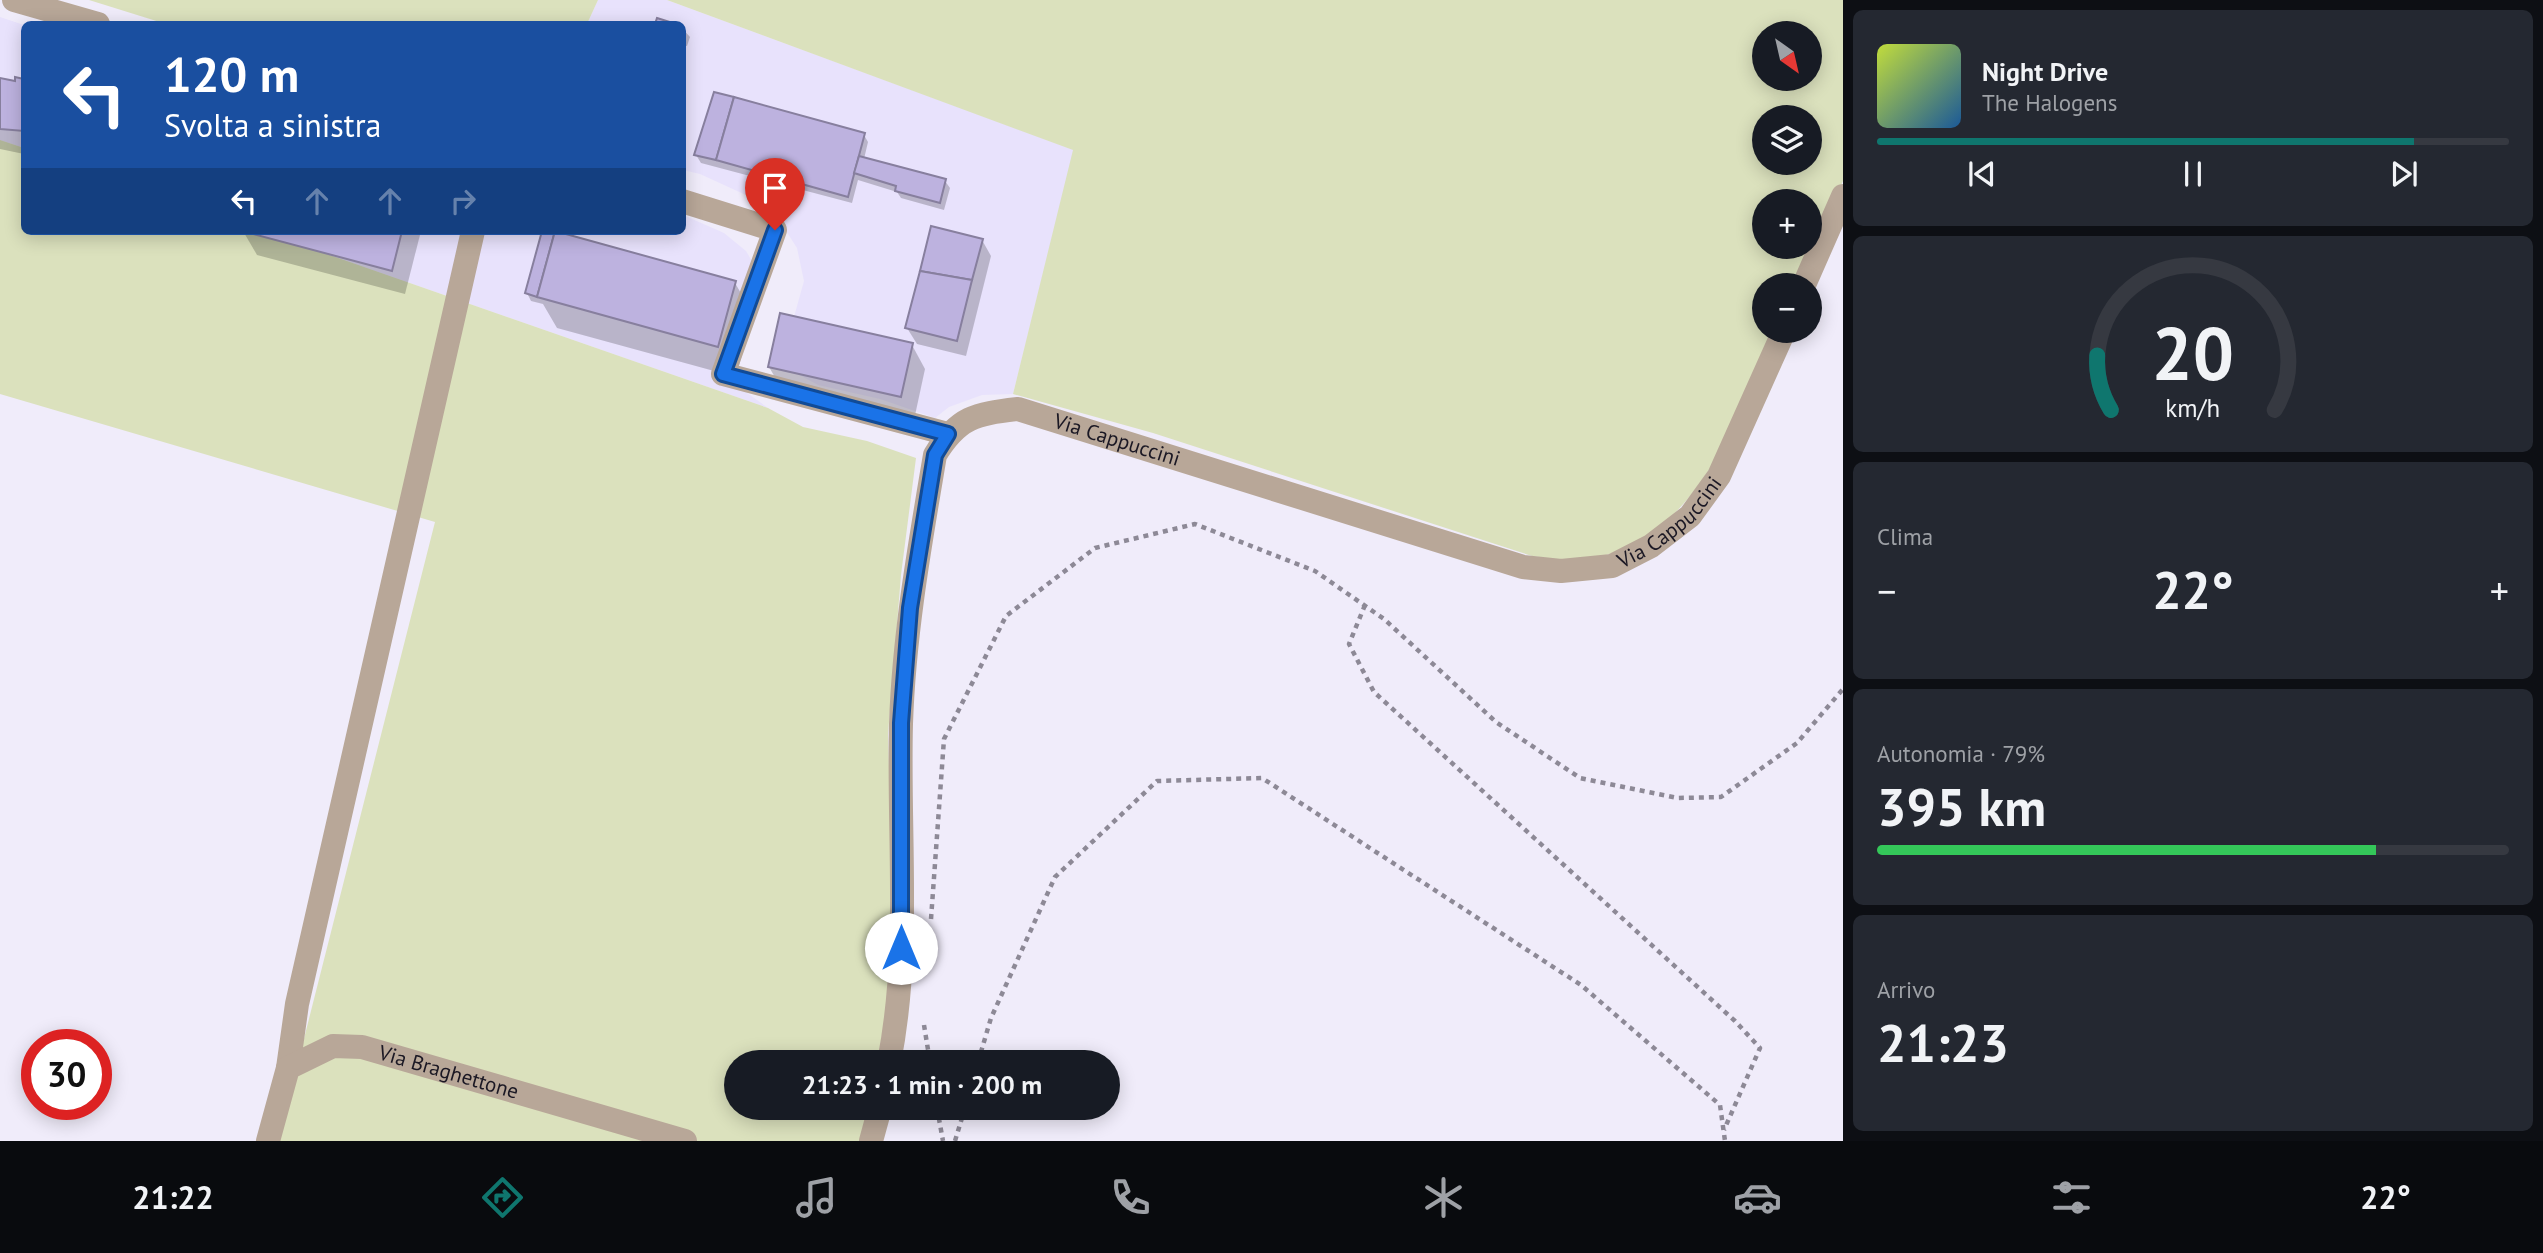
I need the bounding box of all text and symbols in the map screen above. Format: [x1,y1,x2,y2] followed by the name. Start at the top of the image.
[1752,21,1822,91] north arrow
[1752,21,1822,343] map controls
[164,42,299,106] text: 120 m
[49,49,140,140] icon: left
[1982,55,2108,88] text: Night Drive
[1982,88,2117,117] text: The Halogens
[164,104,381,146] text: Svolta a sinistra
[1752,105,1822,175] button: layers
[1963,155,2001,193] icon: previous
[2174,155,2212,193] icon: pause
[2385,155,2423,193] icon: next
[745,158,805,230] pin
[756,169,794,207] icon: arrive
[225,182,263,220] icon: left
[298,182,336,220] icon: ahead
[371,182,409,220] icon: ahead
[444,182,482,220] icon: right
[1752,189,1822,259] button: +
[1752,273,1822,343] button: −
[2152,307,2234,401] text: 20
[2166,392,2220,424] text: km/h
[1050,407,1184,472] street label: Via Cappuccini
[1612,471,1727,575] street label: Via Cappuccini
[1877,522,1933,551] text: Clima
[2152,556,2234,623] text: 22°
[1877,566,1896,615] text: −
[2490,566,2509,615] text: +
[1877,739,2045,768] text: Autonomia · 79%
[1877,773,2046,840] text: 395 km
[864,911,938,985] position arrow
[1877,975,1935,1004] text: Arrivo
[1877,1009,2009,1076] text: 21:23
[21,1029,112,1120] speed limit sign: 30
[375,1038,522,1105] street label: Via Braghettone
[802,1068,1042,1101] text: 21:23 · 1 min · 200 m
[478,1173,527,1222] icon: directions
[792,1173,841,1222] icon: music
[1106,1173,1155,1222] icon: phone
[1419,1173,1468,1222] icon: climate
[1733,1173,1782,1222] icon: car
[2047,1173,2096,1222] icon: filters
[132,1176,214,1218] text: 21:22
[2360,1176,2411,1218] text: 22°

